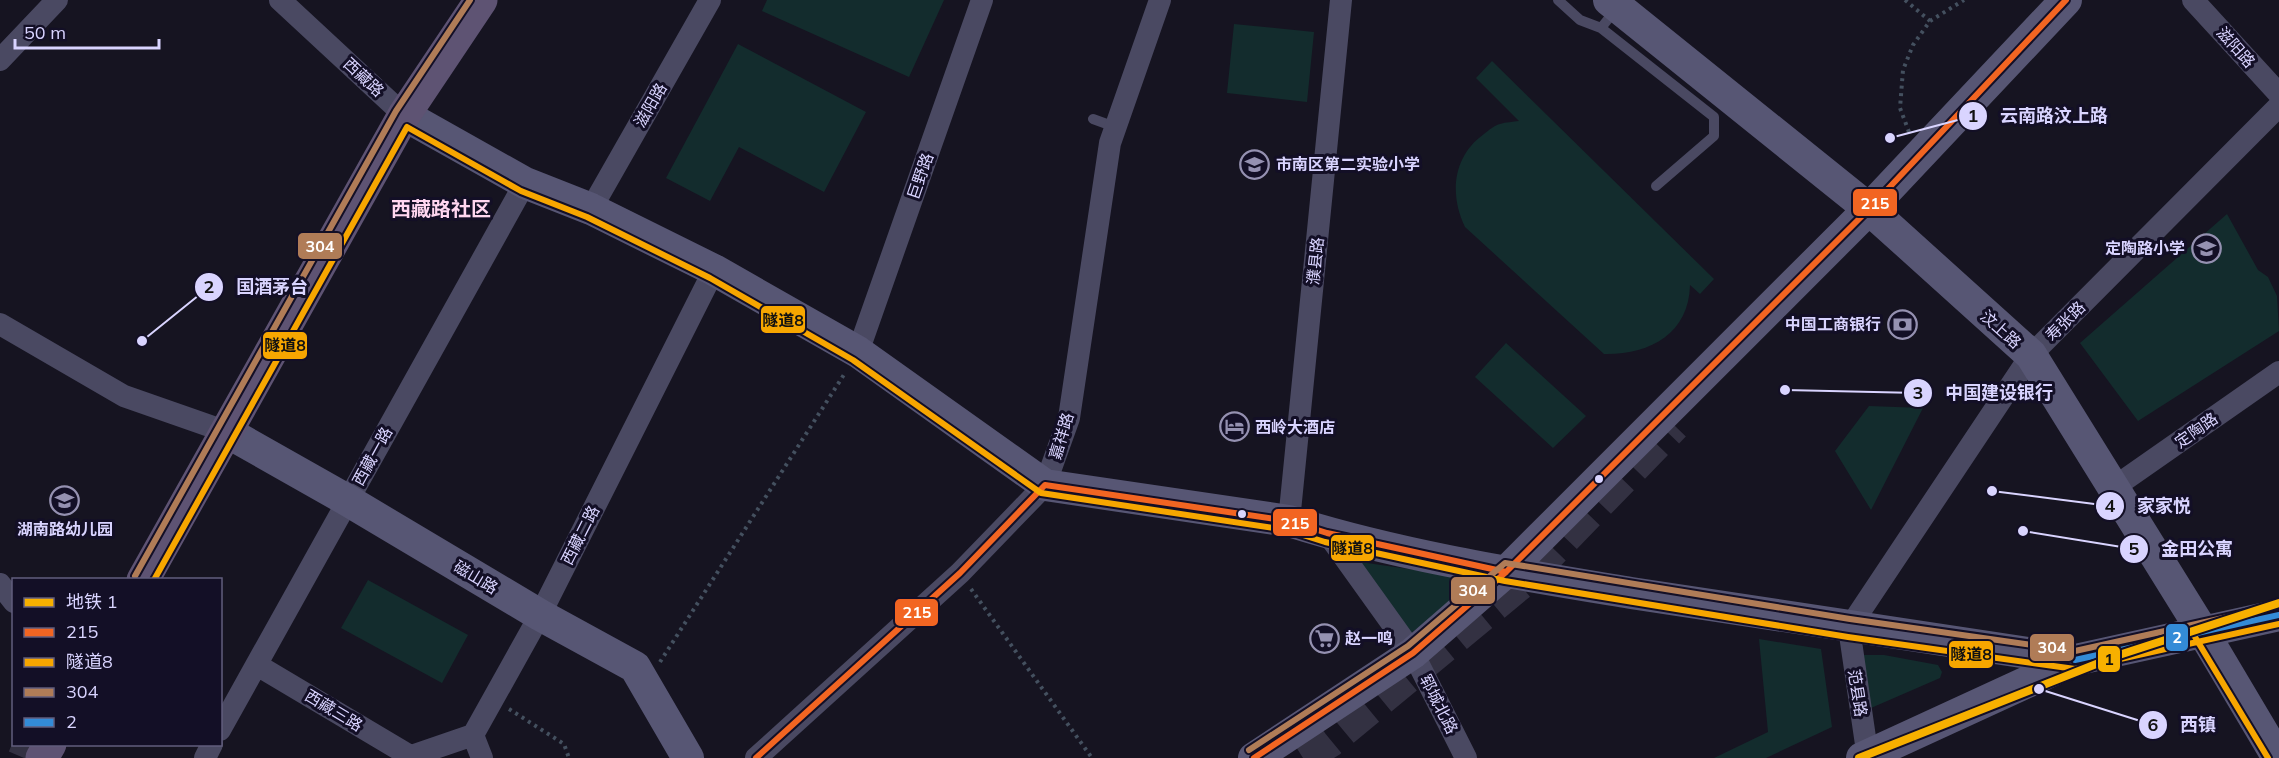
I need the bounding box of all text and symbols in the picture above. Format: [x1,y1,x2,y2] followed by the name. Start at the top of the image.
[15,12,159,50] scale bar
[24,21,66,44] text: 50 m
[2213,22,2259,72] street label: 滋阳路
[340,53,388,101] street label: 西藏路
[629,79,671,131] street label: 滋阳路
[1958,98,2120,134] callout: 云南路汶上路
[1968,104,1978,127] text: 1
[2000,104,2108,127] text: 云南路汶上路
[1239,148,1271,180] school or university icon: 市南区第二实验小学
[903,150,937,202] street label: 巨野路
[1276,154,1420,174] place label: 市南区第二实验小学
[1852,188,1898,217] line badge: 215
[1861,193,1890,213] text: 215
[391,196,491,221] district label: 西藏路社区
[297,232,343,260] line badge: 304
[2190,232,2222,264] school or university icon: 定陶路小学
[306,236,335,256] text: 304
[1303,236,1327,286] street label: 濮县路
[2105,238,2185,258] place label: 定陶路小学
[194,269,320,305] callout: 国酒茅台
[204,275,214,298] text: 2
[236,275,308,298] text: 国酒茅台
[2041,297,2089,345] street label: 寿张路
[760,305,806,334] line badge: 隧道8
[1976,306,2026,352] street label: 汶上路
[1886,308,1918,340] bank icon: 中国工商银行
[762,310,804,330] text: 隧道8
[1785,314,1881,334] place label: 中国工商银行
[262,331,308,360] line badge: 隧道8
[264,335,306,355] text: 隧道8
[1903,375,2065,411] callout: 中国建设银行
[1913,381,1923,404] text: 3
[1945,381,2053,404] text: 中国建设银行
[2171,408,2221,452] street label: 定陶路
[1044,410,1078,462] street label: 嘉祥路
[1218,411,1250,443] hotel icon: 西岭大酒店
[1255,417,1335,437] place label: 西岭大酒店
[348,423,396,489] street label: 西藏一路
[1593,473,1605,485] unlabelled marker
[49,485,81,517] school or university icon: 湖南路幼儿园
[2095,488,2203,524] callout: 家家悦
[2105,494,2116,517] text: 4
[2137,494,2191,517] text: 家家悦
[557,502,603,568] street label: 西藏二路
[1236,508,1248,520] unlabelled marker
[1272,508,1318,537] line badge: 215
[1281,513,1310,533] text: 215
[17,519,113,539] place label: 湖南路幼儿园
[2119,531,2245,567] callout: 金田公寓
[1330,534,1375,562] line badge: 隧道8
[2129,537,2140,560] text: 5
[2161,537,2233,560] text: 金田公寓
[1331,538,1373,558] text: 隧道8
[450,556,502,598] street label: 磁山路
[1450,576,1496,605] line badge: 304
[12,578,222,746] legend
[1459,580,1488,600] text: 304
[66,590,118,613] text: 地铁 1
[894,598,939,627] line badge: 215
[903,602,932,622] text: 215
[66,620,99,643] text: 215
[1308,622,1340,654] supermarket icon: 赵一鸣
[2165,623,2189,652] line badge: 2
[2172,627,2182,647] text: 2
[1345,628,1393,648] place label: 赵一鸣
[2029,633,2075,662] line badge: 304
[2038,637,2067,657] text: 304
[1948,640,1994,669] line badge: 隧道8
[1950,644,1992,664] text: 隧道8
[2097,645,2121,673] line badge: 1
[2104,649,2114,669] text: 1
[66,650,113,673] text: 隧道8
[1844,668,1872,718] street label: 范县路
[1416,671,1462,737] street label: 郓城北路
[66,680,99,703] text: 304
[301,685,367,735] street label: 西藏三路
[2138,707,2228,743] callout: 西镇
[66,710,77,733] text: 2
[2148,713,2159,736] text: 6
[2180,713,2216,736] text: 西镇

